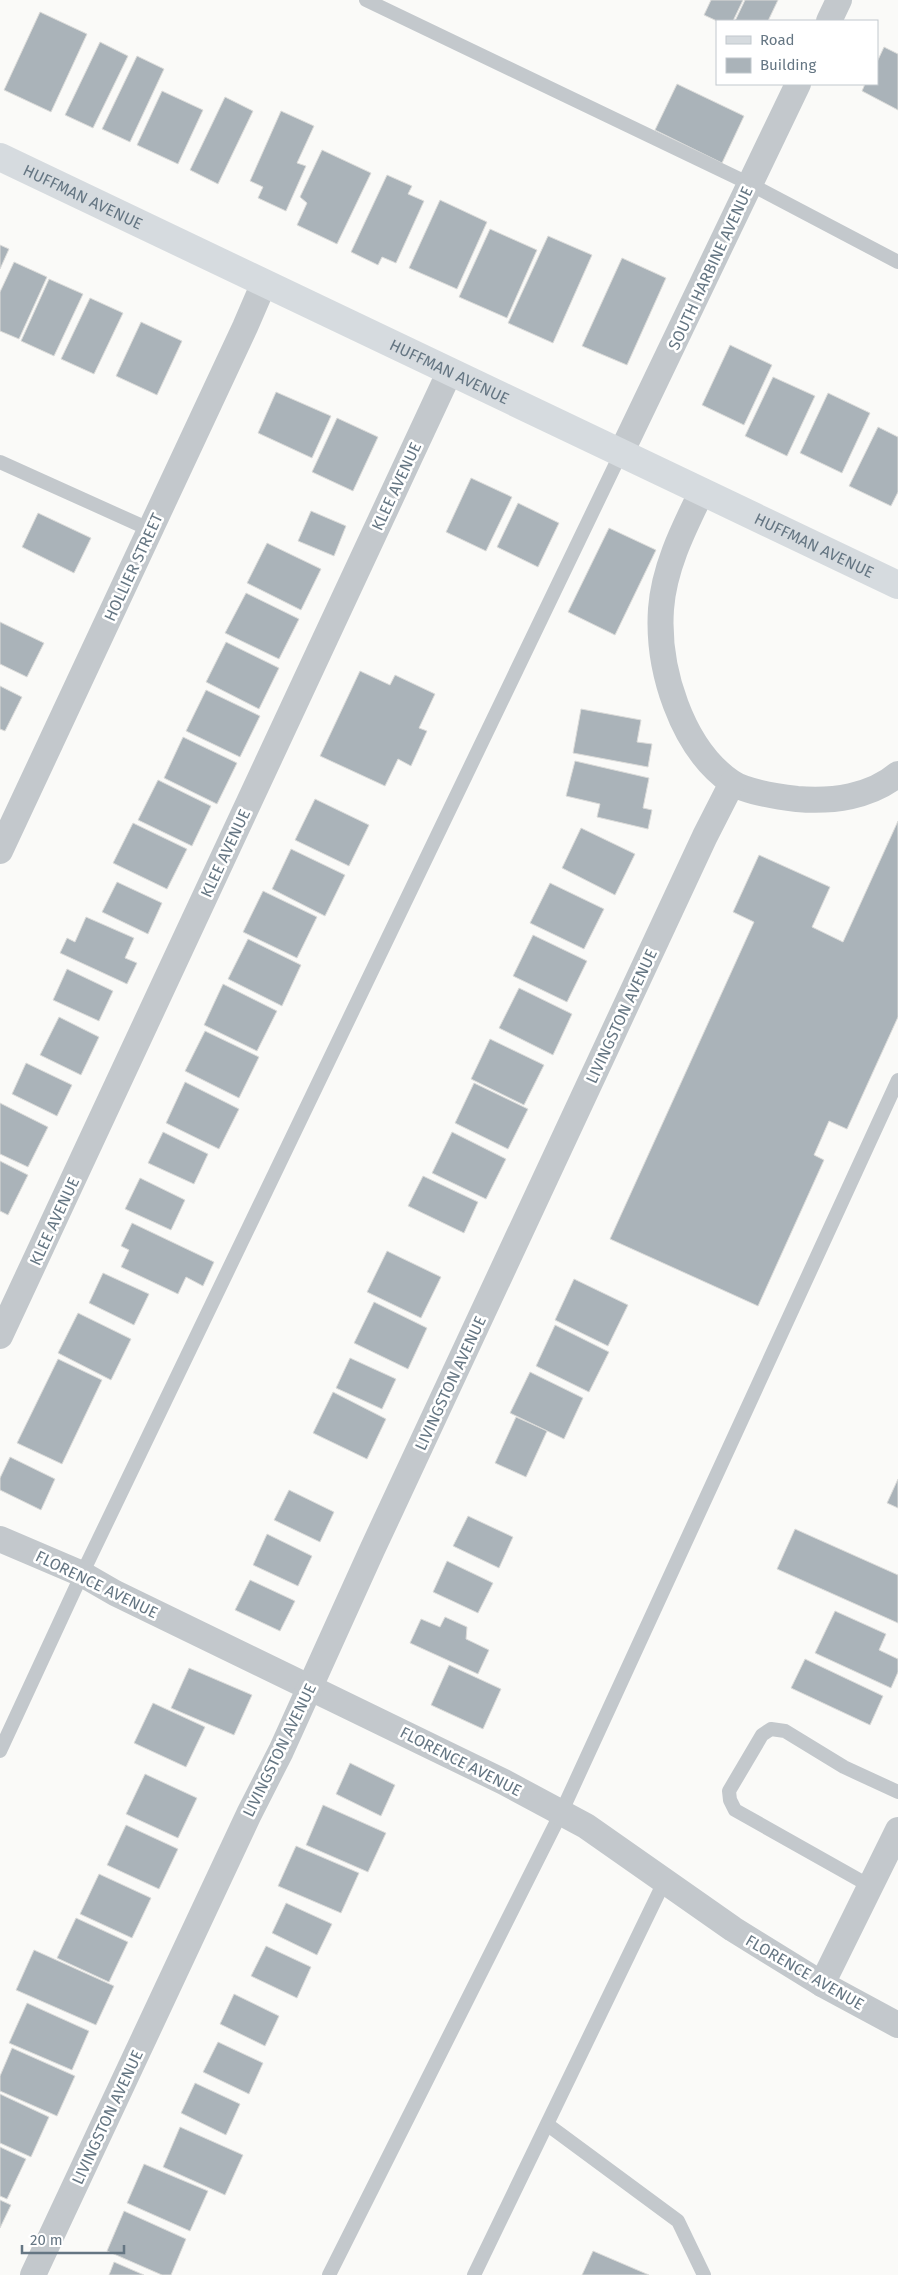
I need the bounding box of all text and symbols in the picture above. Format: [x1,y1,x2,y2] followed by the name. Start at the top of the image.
[716,20,878,85] legend
[760,31,795,49] text: Road
[760,56,816,74] text: Building
[20,160,146,234] street label: HUFFMAN AVENUE
[664,183,757,353] street label: SOUTH HARBINE AVENUE
[386,335,512,408] street label: HUFFMAN AVENUE
[368,439,425,533] street label: KLEE AVENUE
[751,509,877,582] street label: HUFFMAN AVENUE
[100,510,167,624] street label: HOLLIER STREET
[197,806,254,900] street label: KLEE AVENUE
[582,946,661,1086] street label: LIVINGSTON AVENUE
[26,1174,83,1268] street label: KLEE AVENUE
[411,1313,490,1453] street label: LIVINGSTON AVENUE
[33,1547,161,1622] street label: FLORENCE AVENUE
[239,1680,320,1820] street label: LIVINGSTON AVENUE
[397,1723,525,1800] street label: FLORENCE AVENUE
[742,1931,867,2014] street label: FLORENCE AVENUE
[68,2047,147,2187] street label: LIVINGSTON AVENUE
[22,2222,125,2254] scale bar
[30,2231,63,2249] text: 20 m

